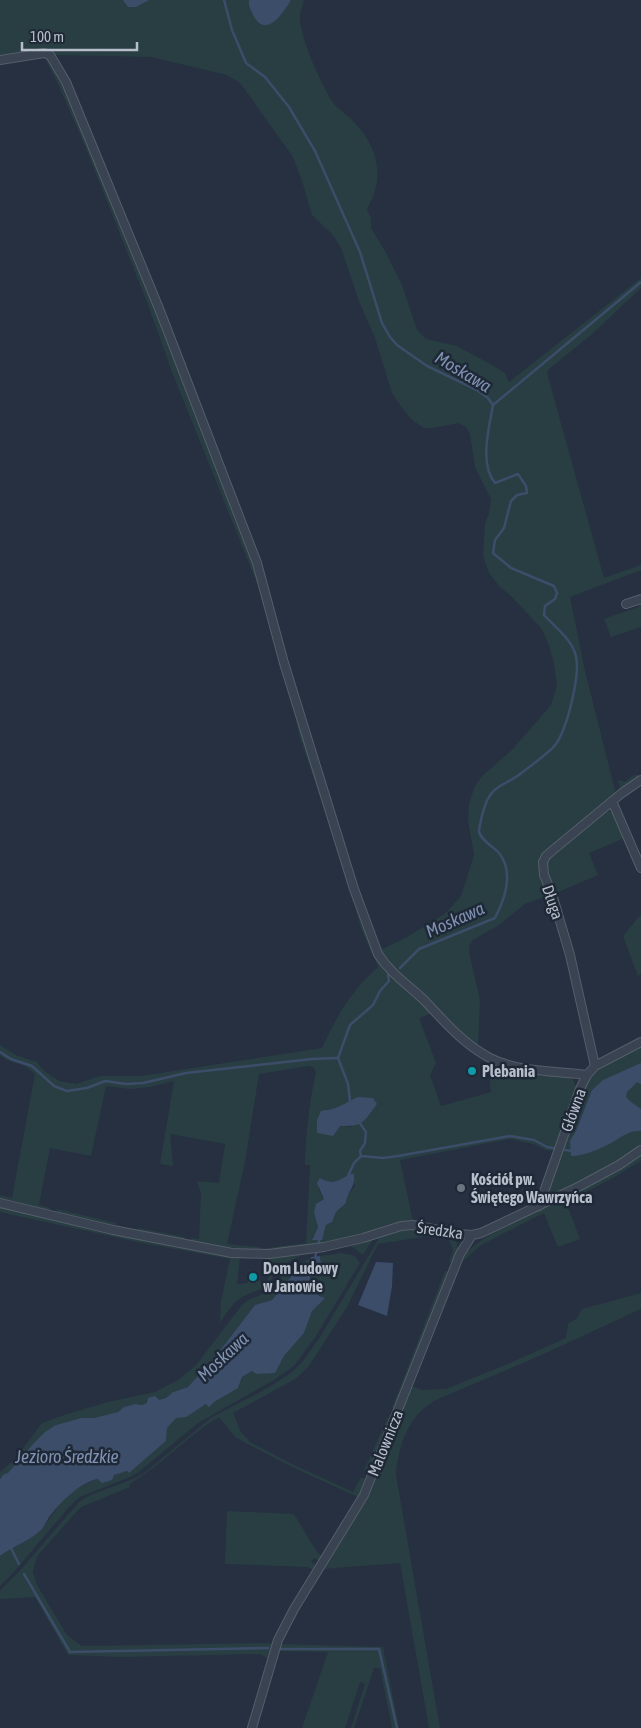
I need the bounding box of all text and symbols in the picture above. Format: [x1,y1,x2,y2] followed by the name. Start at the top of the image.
[22,20,138,52] scale bar
[30,28,64,45] text: 100 m
[431,347,496,397] water label: Moskawa
[538,883,567,922] street label: Długa
[422,897,488,942] water label: Moskawa
[482,1062,535,1080] place label: Plebania
[466,1065,478,1077] marker: Plebania
[557,1086,589,1134] street label: Główna
[471,1170,592,1206] place label: Kościół pw. Świętego Wawrzyńca
[455,1182,467,1194] marker: Kościół pw. Świętego Wawrzyńca
[416,1218,464,1242] street label: Średzka
[263,1259,339,1295] place label: Dom Ludowy w Janowie
[247,1271,259,1283] marker: Dom Ludowy w Janowie
[193,1327,253,1385] water label: Moskawa
[364,1407,406,1479] street label: Malownicza
[14,1446,119,1467] water label: Jezioro Średzkie

